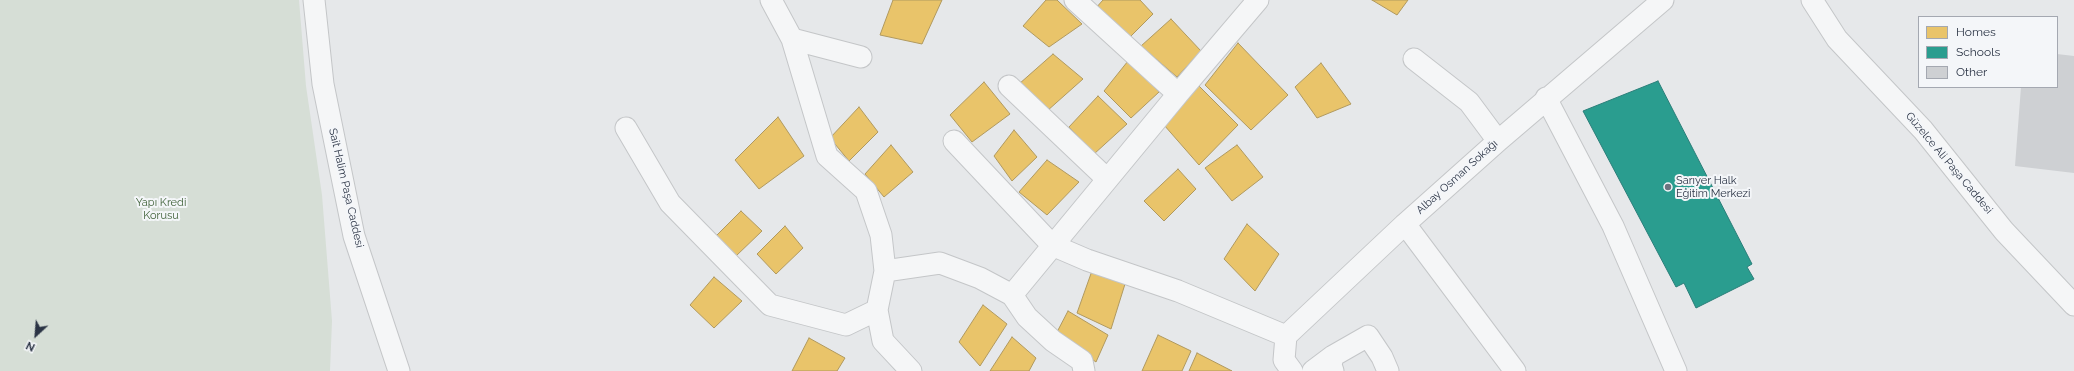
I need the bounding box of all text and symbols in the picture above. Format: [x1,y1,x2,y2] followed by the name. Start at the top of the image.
[1918,16,2058,88] legend
[1956,25,1996,39] text: Homes
[1956,45,2000,59] text: Schools
[1956,65,1987,79] text: Other
[1903,110,1995,216] street label: Güzelce Ali Paşa Caddesi
[326,127,366,249] street label: Sait Halim Paşa Caddesi
[1414,137,1500,217] street label: Albay Osman Sokağı
[1676,174,1750,200] place label: Sarıyer Halk Eğitim Merkezi
[1663,182,1673,192] marker: Sarıyer Halk Eğitim Merkezi
[136,196,186,222] park label: Yapı Kredi Korusu
[16,315,56,355] north arrow
[24,339,37,354] text: N

